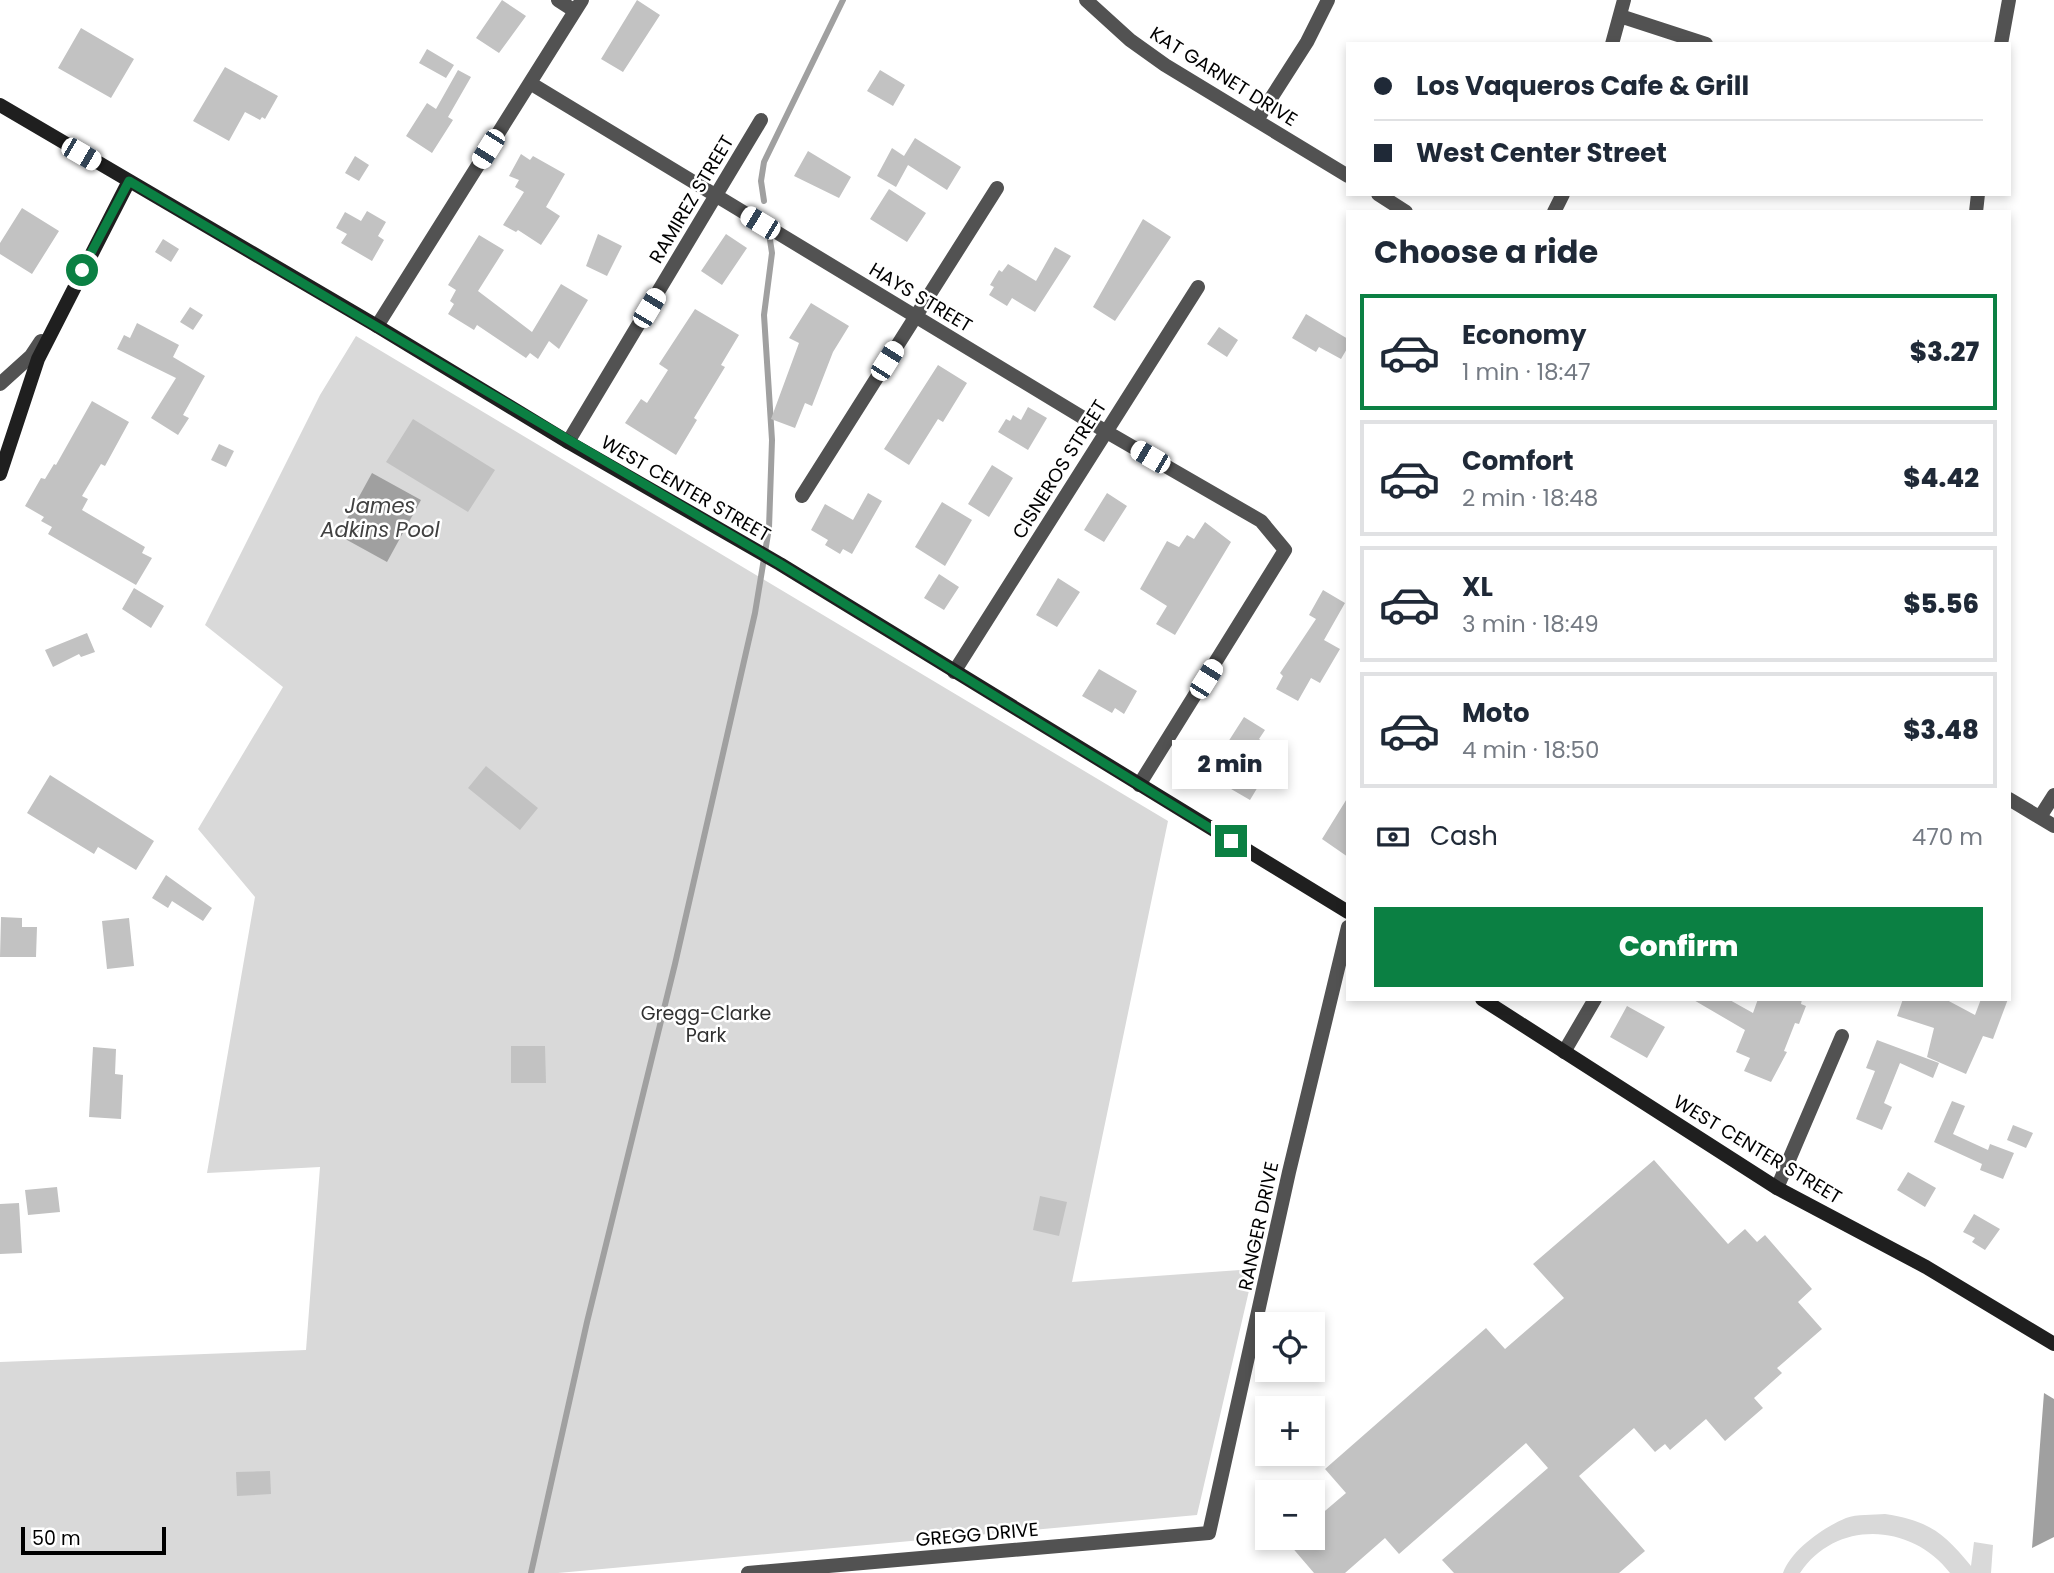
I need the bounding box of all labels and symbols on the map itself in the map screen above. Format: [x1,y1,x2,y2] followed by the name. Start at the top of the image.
[1145,20,1303,133] street label: KAT GARNET DRIVE
[468,126,509,172] car
[643,130,740,268] street label: RAMIREZ STREET
[58,134,105,174] car
[737,203,784,243] car
[66,254,98,286] route start
[864,256,977,339] street label: HAYS STREET
[630,285,669,331] car
[867,338,908,384] car
[1006,395,1113,544] street label: CISNEROS STREET
[596,429,776,548] street label: WEST CENTER STREET
[1127,437,1174,477] car
[319,491,440,544] water label: James Adkins Pool
[1186,656,1227,702] car
[1173,740,1289,788] callout: 2 min
[1215,825,1247,857] route end
[641,1000,771,1049] park label: Gregg-Clarke Park
[1669,1088,1847,1210] street label: WEST CENTER STREET
[1232,1159,1285,1293] street label: RANGER DRIVE
[915,1516,1039,1553] street label: GREGG DRIVE
[21,1524,166,1556] scale bar

